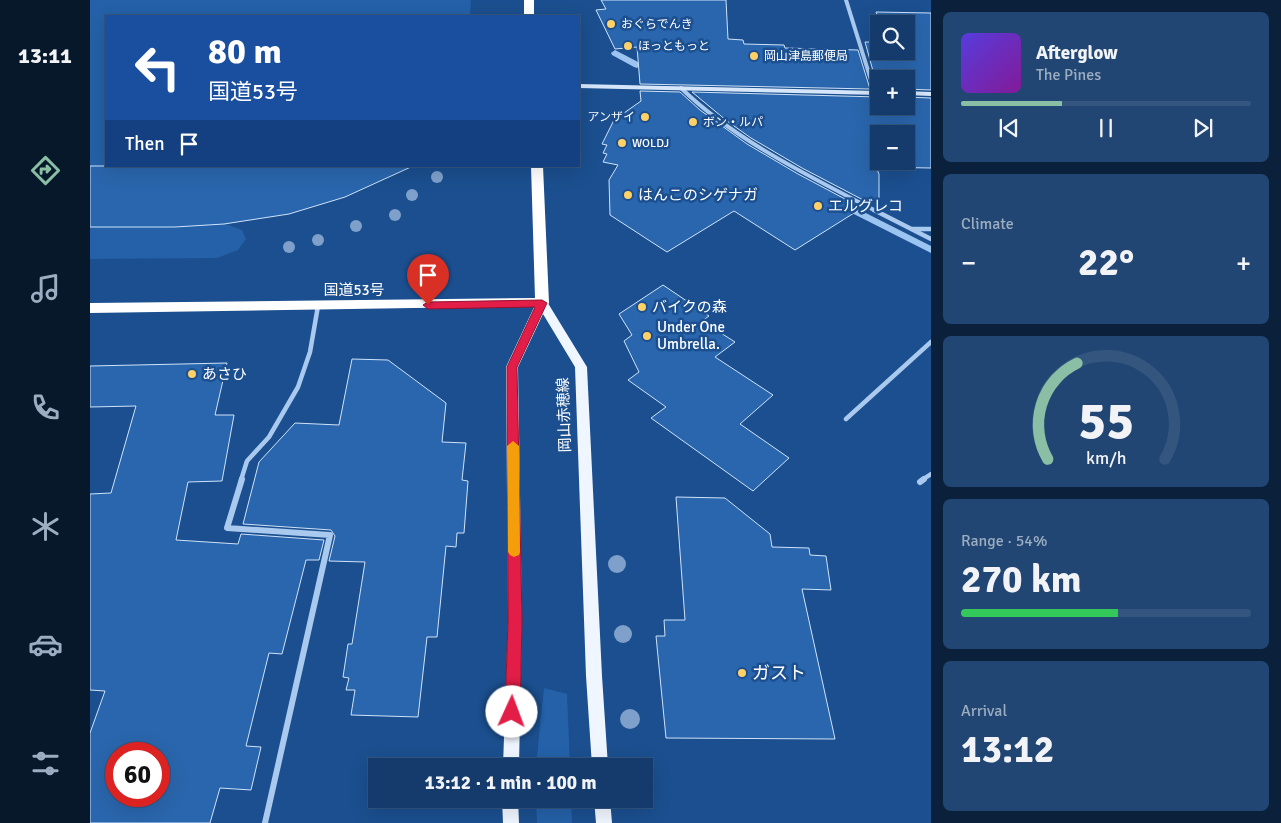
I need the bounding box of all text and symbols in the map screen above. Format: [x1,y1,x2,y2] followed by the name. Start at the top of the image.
[870,15,915,170] map controls
[870,15,915,60] button: search
[621,17,693,32] place label: おぐらでんき
[605,18,617,30] marker: おぐらでんき
[208,30,282,73] text: 80 m
[125,35,190,100] icon: left
[638,39,710,54] place label: ほっともっと
[622,40,634,52] marker: ほっともっと
[1036,41,1118,65] text: Afterglow
[18,42,72,69] text: 13:11
[764,49,848,64] place label: 岡山津島郵便局
[748,50,760,62] marker: 岡山津島郵便局
[1036,65,1101,85] text: The Pines
[870,70,915,115] button: +
[208,78,298,105] text: 国道53号
[587,110,635,125] place label: アンザイ
[639,111,651,123] marker: アンザイ
[995,114,1023,142] icon: previous
[1092,114,1120,142] icon: pause
[1189,114,1217,142] icon: next
[703,115,763,130] place label: ボン・ルパ
[687,116,699,128] marker: ボン・ルパ
[870,125,915,170] button: −
[175,130,203,158] icon: arrive
[125,132,165,156] text: Then
[632,136,669,151] place label: WOLDJ
[616,137,628,149] marker: WOLDJ
[28,153,63,188] icon: directions
[638,186,758,204] place label: はんこのシゲナガ
[622,189,634,201] marker: はんこのシゲナガ
[828,197,903,215] place label: エルグレコ
[812,200,824,212] marker: エルグレコ
[961,214,1014,234] text: Climate
[1078,239,1134,286] text: 22°
[961,246,976,280] text: −
[1236,246,1251,280] text: +
[407,254,449,305] pin
[414,261,442,289] icon: arrive
[28,271,63,306] icon: music
[323,281,385,299] street label: 国道53号
[652,298,727,316] place label: バイクの森
[636,301,648,313] marker: バイクの森
[657,318,725,353] place label: Under One Umbrella.
[641,330,653,342] marker: Under One Umbrella.
[202,365,247,383] place label: あさひ
[186,368,198,380] marker: あさひ
[554,377,574,453] street label: 岡山赤穂線
[1078,389,1134,453] text: 55
[28,390,63,425] icon: phone
[1086,447,1126,469] text: km/h
[28,509,63,544] icon: climate
[961,531,1047,551] text: Range · 54%
[961,556,1082,603] text: 270 km
[28,627,63,662] icon: car
[752,662,806,684] place label: ガスト
[736,667,748,679] marker: ガスト
[485,685,537,737] position arrow
[961,701,1007,721] text: Arrival
[961,726,1054,773] text: 13:12
[105,742,170,807] speed limit sign: 60
[28,746,63,781] icon: filters
[424,771,597,795] text: 13:12 · 1 min · 100 m

